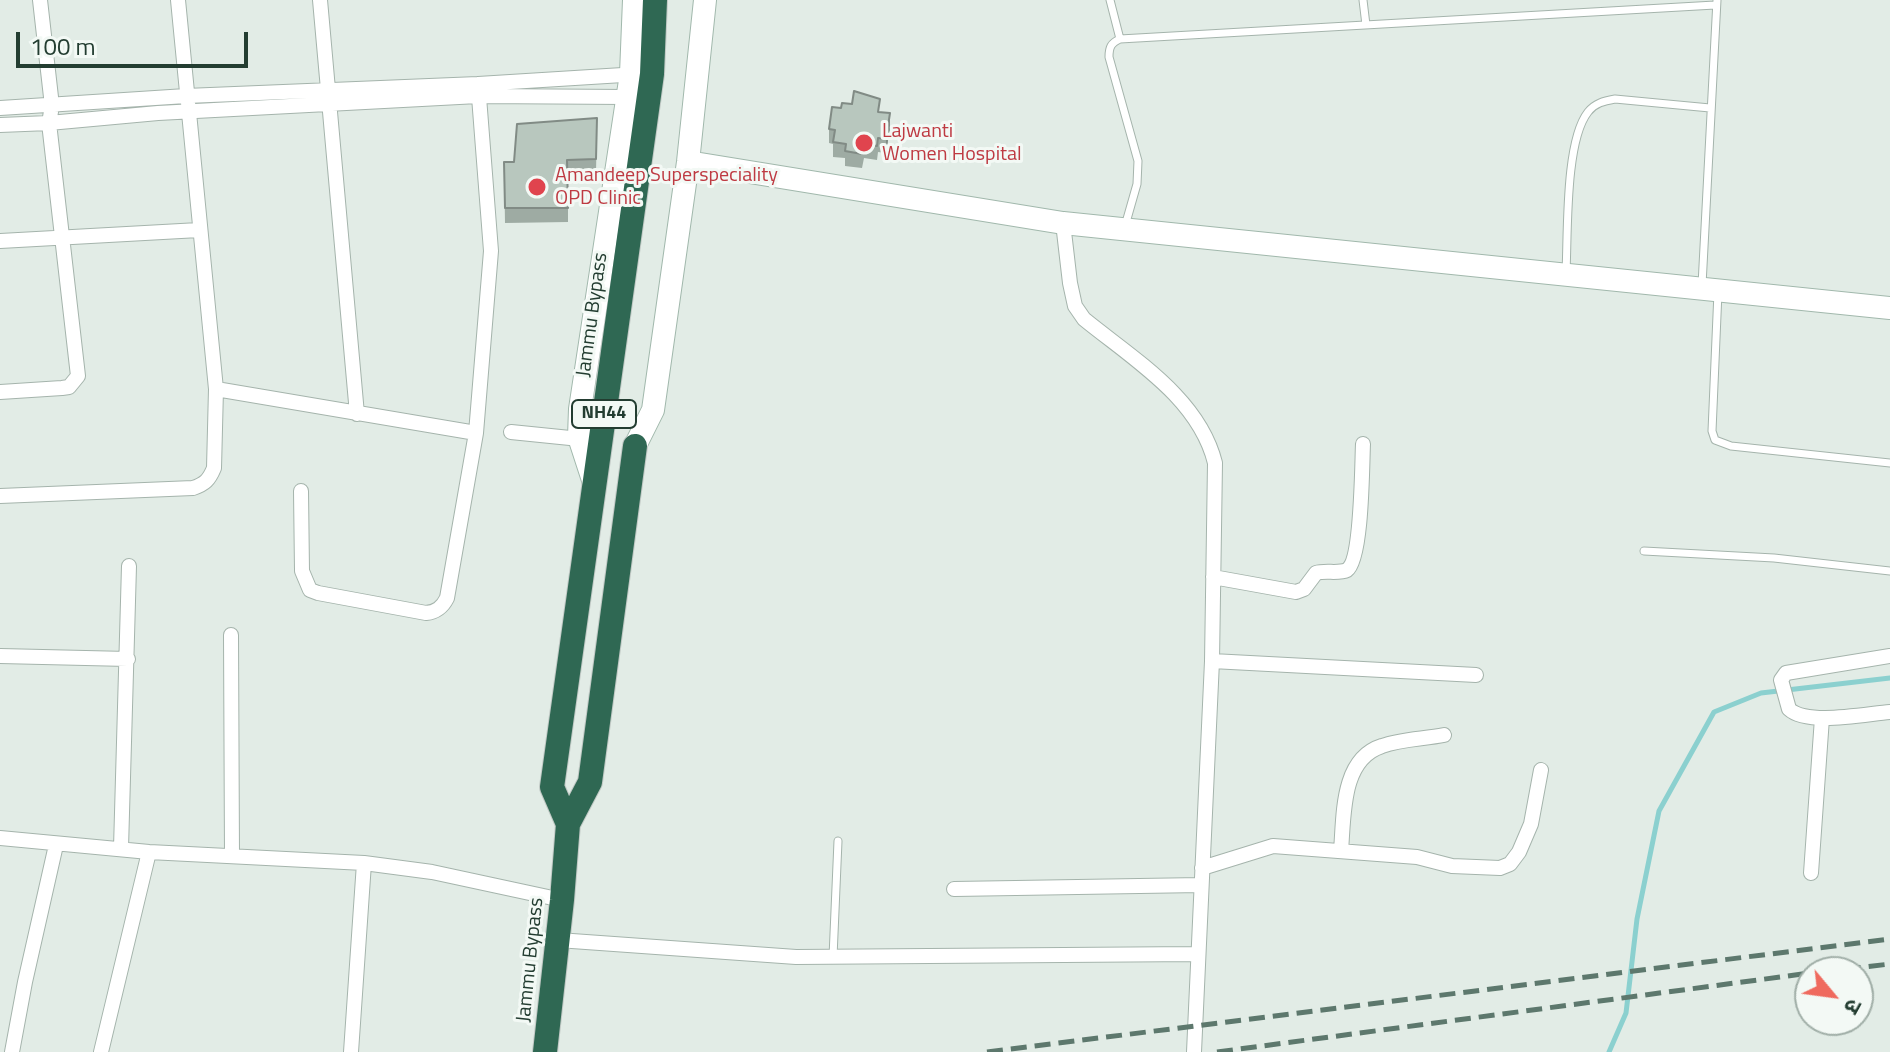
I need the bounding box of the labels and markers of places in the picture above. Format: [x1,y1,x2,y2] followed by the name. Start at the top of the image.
[882,120,1022,167] place label: Lajwanti Women Hospital
[853,132,875,154] marker: Lajwanti Women Hospital
[555,164,778,211] place label: Amandeep Superspeciality OPD Clinic
[526,176,548,198] marker: Amandeep Superspeciality OPD Clinic

